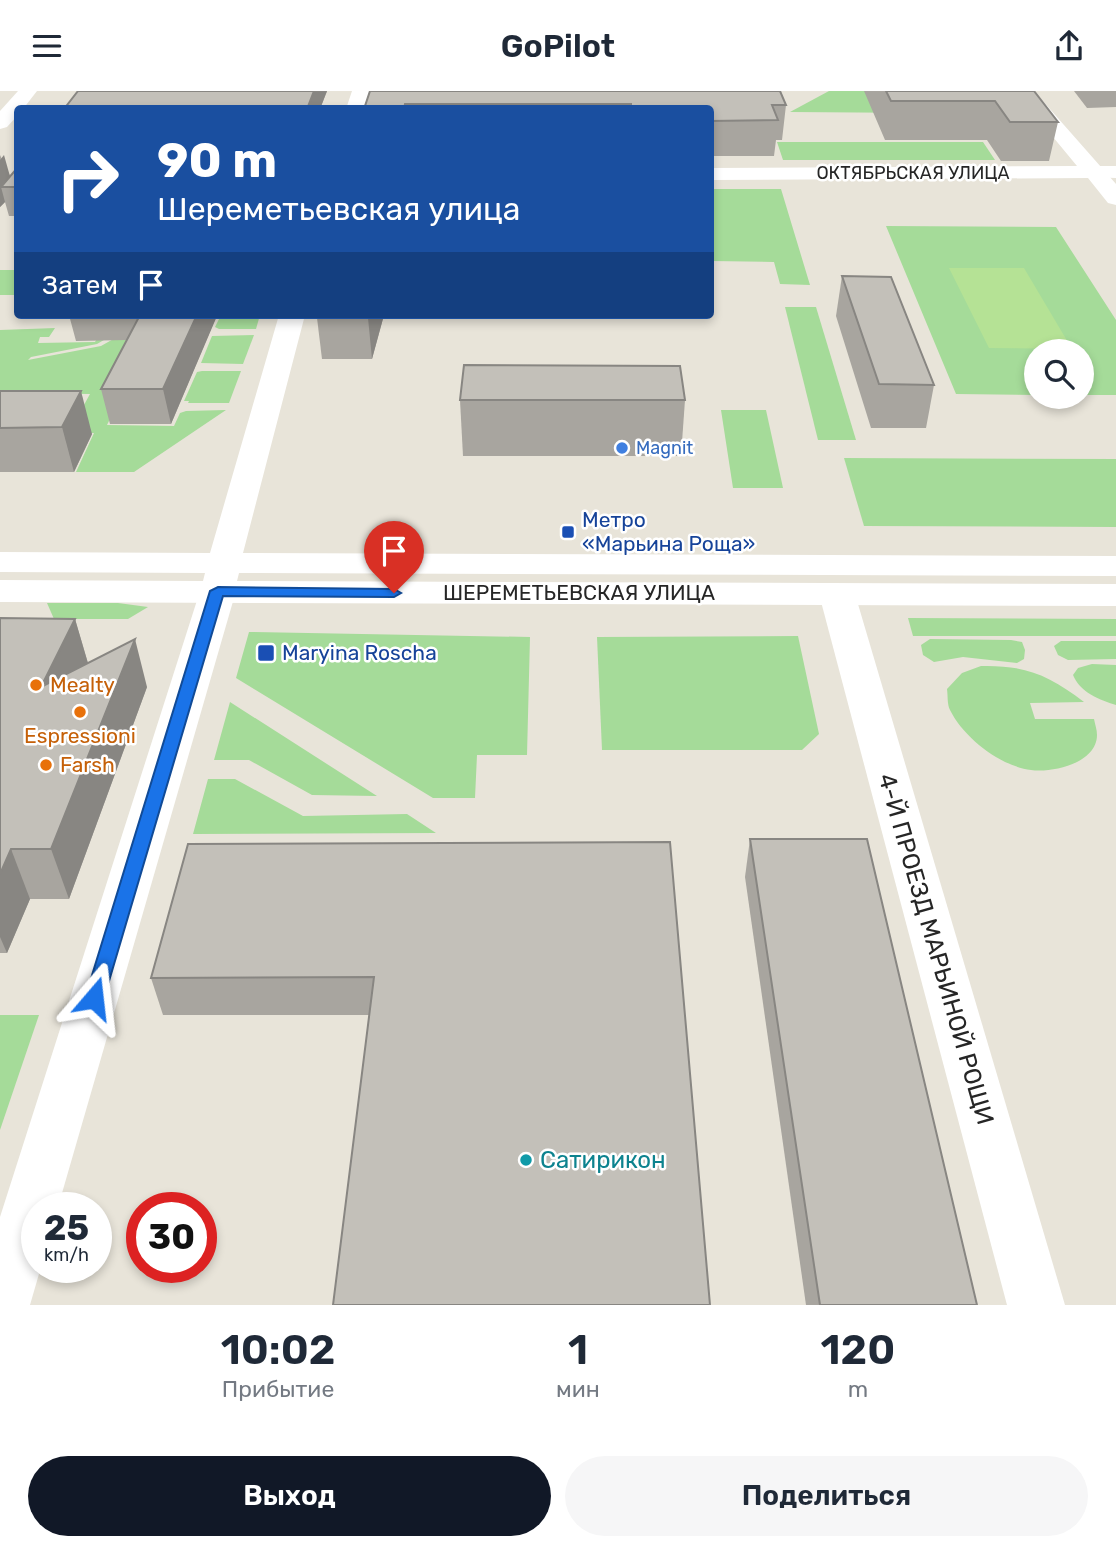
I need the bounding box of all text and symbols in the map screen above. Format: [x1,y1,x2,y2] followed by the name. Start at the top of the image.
[28,27,66,65] icon: menu
[501,27,615,65] text: GoPilot
[1050,27,1088,65] icon: share
[157,131,277,189] text: 90 m
[42,133,133,224] icon: right
[816,162,1010,184] street label: ОКТЯБРЬСКАЯ УЛИЦА
[157,190,520,228] text: Шереметьевская улица
[132,266,170,304] icon: arrive
[42,270,118,301] text: Затем
[1024,339,1094,409] map controls
[1024,339,1094,409] button: search
[636,437,693,459] place label: Magnit
[614,440,630,456] marker: Magnit
[582,507,755,556] place label: Метро «Марьина Роща»
[364,521,424,593] pin
[560,524,576,540] marker: Метро «Марьина Роща»
[375,532,413,570] icon: arrive
[443,580,715,605] street label: ШЕРЕМЕТЬЕВСКАЯ УЛИЦА
[282,640,437,665] place label: Maryina Roscha
[256,643,276,663] marker: Maryina Roscha
[50,672,115,697] place label: Mealty
[28,677,44,693] marker: Mealty
[72,704,88,720] marker: Espressioni
[24,723,136,748] place label: Espressioni
[60,752,115,777] place label: Farsh
[38,757,54,773] marker: Farsh
[872,770,1000,1128] street label: 4-Й ПРОЕЗД МАРЬИНОЙ РОЩИ
[57,961,131,1035] position arrow
[540,1146,666,1174] place label: Сатирикон
[518,1152,534,1168] marker: Сатирикон
[126,1192,217,1283] speed limit sign: 30
[44,1207,89,1249] text: 25
[44,1244,89,1266] text: km/h
[221,1325,335,1375] text: 10:02
[568,1325,588,1375] text: 1
[820,1325,895,1375] text: 120
[222,1375,334,1403] text: Прибытие
[556,1375,600,1403] text: мин
[848,1375,868,1403] text: m
[28,1456,551,1536] button: Выход
[565,1456,1088,1536] button: Поделиться

